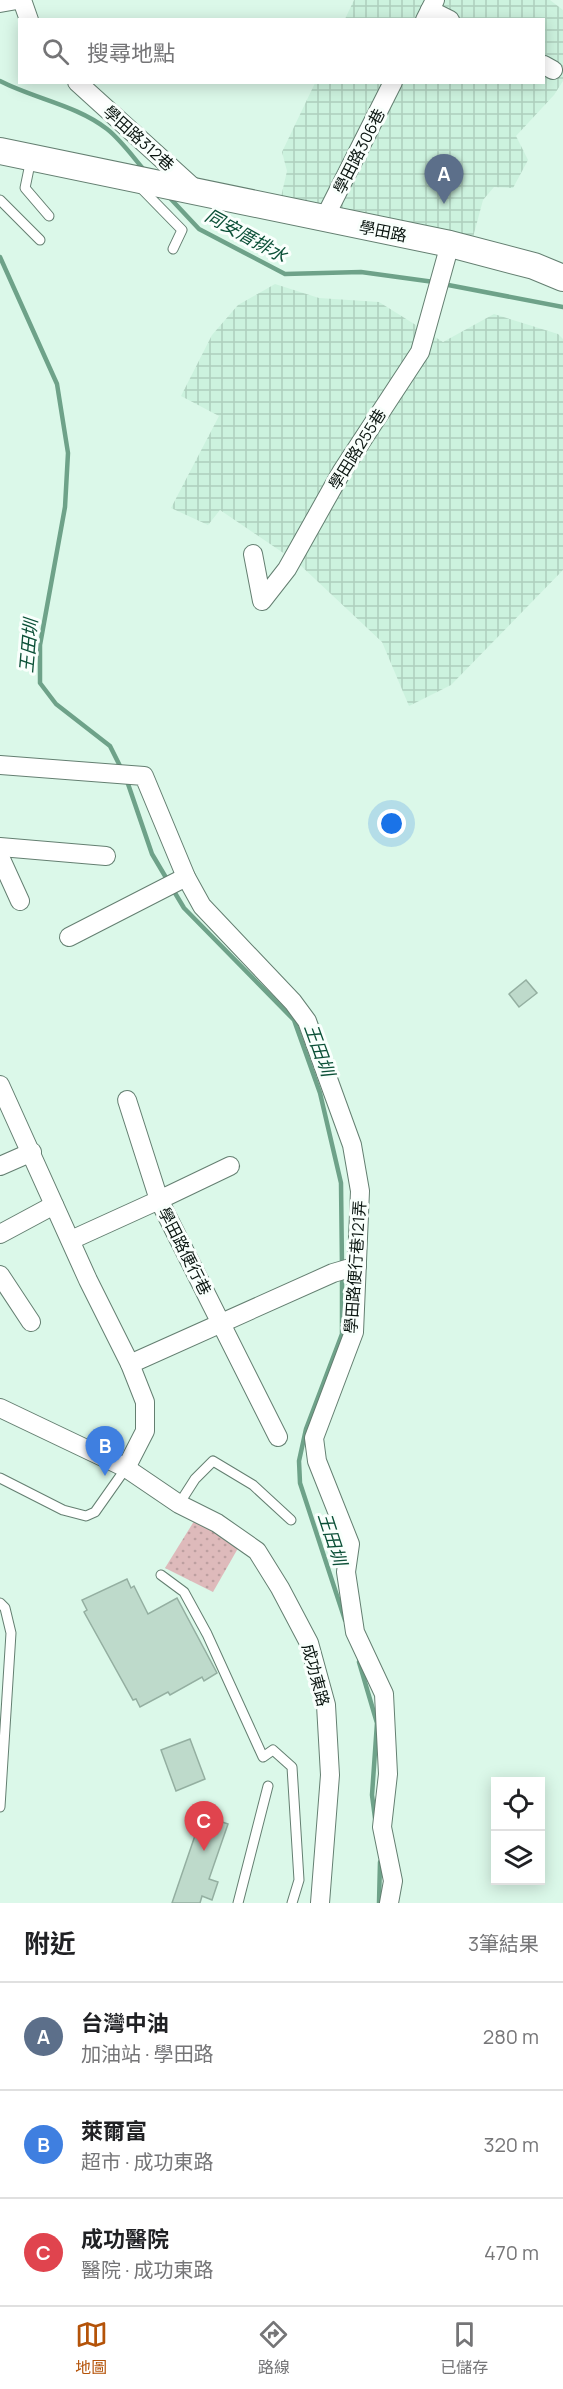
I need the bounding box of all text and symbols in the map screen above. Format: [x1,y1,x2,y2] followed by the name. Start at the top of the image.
[18,18,545,84] search box
[39,35,72,68] icon: search
[87,38,175,68] text: 搜尋地點
[99,100,179,176] street label: 學田路312巷
[328,105,390,197] street label: 學田路306巷
[424,154,464,204] pin: A
[201,203,293,268] water label: 同安厝排水
[357,216,409,246] street label: 學田路
[323,404,391,494] street label: 學田路255巷
[14,615,43,674] water label: 王田圳
[377,809,406,838] your location
[299,1020,341,1082] water label: 王田圳
[339,1200,371,1334] street label: 學田路便行巷121弄
[153,1203,217,1299] street label: 學田路便行巷
[86,1426,124,1476] pin: B
[313,1509,354,1571] water label: 王田圳
[297,1641,335,1709] street label: 成功東路
[491,1777,545,1885] map controls
[491,1777,545,1831] button: locate
[184,1802,224,1851] pin: C
[491,1831,545,1885] button: layers
[24,1925,76,1961] text: 附近
[468,1930,539,1957] text: 3筆結果
[81,2008,169,2038] text: 台灣中油
[37,2023,50,2050] text: A
[483,2023,539,2050] text: 280 m
[81,2040,214,2067] text: 加油站 · 學田路
[81,2116,147,2146] text: 萊爾富
[37,2131,50,2158] text: B
[483,2131,539,2158] text: 320 m
[81,2148,214,2175] text: 超市 · 成功東路
[81,2224,169,2254] text: 成功醫院
[36,2239,51,2266] text: C
[484,2239,539,2266] text: 470 m
[81,2256,214,2283] text: 醫院 · 成功東路
[75,2318,108,2378] tab: 地圖
[257,2318,290,2378] tab: 路線
[440,2318,488,2378] tab: 已儲存

